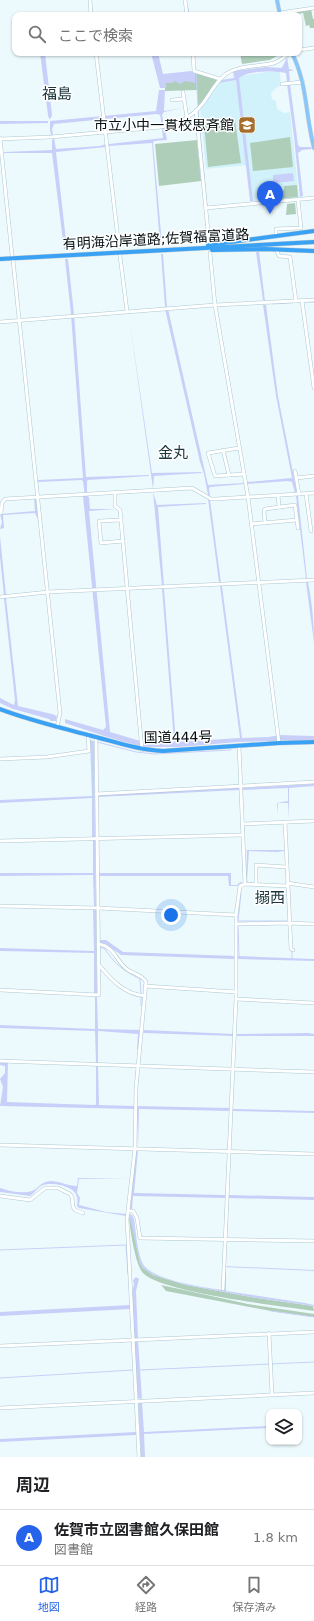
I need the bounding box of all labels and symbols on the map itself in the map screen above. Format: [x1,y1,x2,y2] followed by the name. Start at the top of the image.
[42,85,72,103] district label: 福島
[237,115,257,135] school or university icon: 市立小中一貫校思斉館
[94,117,234,133] place label: 市立小中一貫校思斉館
[257,181,283,214] pin: A
[62,226,250,252] street label: 有明海沿岸道路;佐賀福富道路
[158,444,188,462] district label: 金丸
[143,728,213,746] street label: 国道444号
[255,889,285,907] district label: 搦西
[161,905,181,925] your location

